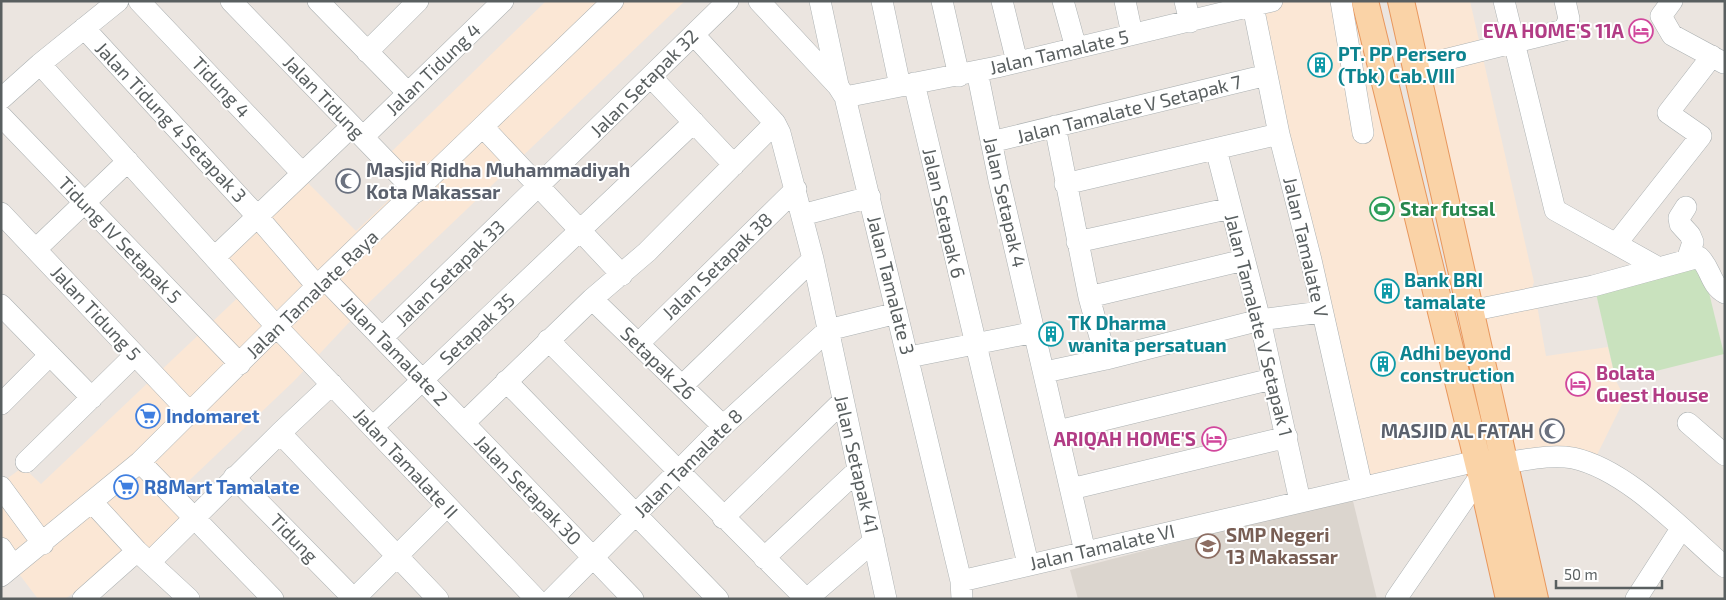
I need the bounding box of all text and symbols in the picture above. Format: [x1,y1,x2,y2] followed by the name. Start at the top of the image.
[380,18,485,120] street label: Jalan Tidung 4
[1628,18,1654,44] hotel icon: EVA HOME'S 11A
[1483,19,1625,42] place label: EVA HOME'S 11A
[585,24,702,141] street label: Jalan Setapak 32
[987,24,1131,79] street label: Jalan Tamalate 5
[91,37,252,207] street label: Jalan Tidung 4 Setapak 3
[1338,42,1467,87] place label: PT. PP Persero (Tbk) Cab.VIII
[279,50,370,143] street label: Jalan Tidung
[187,51,255,122] street label: Tidung 4
[1307,52,1333,78] building icon: PT. PP Persero (Tbk) Cab.VIII
[1014,69,1244,148] street label: Jalan Tamalate V Setapak 7
[979,134,1032,270] street label: Jalan Setapak 4
[918,146,971,280] street label: Jalan Setapak 6
[366,158,630,203] place label: Masjid Ridha Muhammadiyah Kota Makassar
[335,168,361,194] mosque icon: Masjid Ridha Muhammadiyah Kota Makassar
[54,171,187,308] street label: Tidung IV Setapak 5
[1279,174,1334,320] street label: Jalan Tamalate V
[1369,196,1395,222] sports icon: Star futsal
[1400,197,1496,220] place label: Star futsal
[657,207,776,324] street label: Jalan Setapak 38
[1221,211,1298,439] street label: Jalan Tamalate V Setapak 1
[863,213,920,357] street label: Jalan Tamalate 3
[390,215,509,331] street label: Jalan Setapak 33
[241,225,383,363] street label: Jalan Tamalate Raya
[47,260,146,365] street label: Jalan Tidung 5
[1404,268,1486,313] place label: Bank BRI tamalate
[1374,278,1400,304] building icon: Bank BRI tamalate
[434,288,519,369] street label: Setapak 35
[337,291,453,410] street label: Jalan Tamalate 2
[1068,311,1227,356] place label: TK Dharma wanita persatuan
[616,321,701,404] street label: Setapak 26
[1038,321,1064,347] building icon: TK Dharma wanita persatuan
[1400,341,1515,386] place label: Adhi beyond construction
[1370,351,1396,377] building icon: Adhi beyond construction
[1596,361,1709,406] place label: Bolata Guest House
[1565,371,1591,397] hotel icon: Bolata Guest House
[830,393,885,535] street label: Jalan Setapak 41
[135,403,161,429] supermarket icon: Indomaret
[349,403,463,523] street label: Jalan Tamalate II
[166,404,260,427] place label: Indomaret
[629,404,747,522] street label: Jalan Tamalate 8
[1539,418,1565,444] mosque icon: MASJID AL FATAH
[1381,419,1534,442] place label: MASJID AL FATAH
[1201,426,1227,452] hotel icon: ARIQAH HOME'S
[1053,427,1196,451] place label: ARIQAH HOME'S
[470,430,587,549] street label: Jalan Setapak 30
[113,474,139,500] supermarket icon: R8Mart Tamalate
[144,475,300,498] place label: R8Mart Tamalate
[266,508,323,567] street label: Tidung
[1027,519,1177,574] street label: Jalan Tamalate VI
[1226,523,1338,568] place label: SMP Negeri 13 Makassar
[1195,533,1221,559] school or university icon: SMP Negeri 13 Makassar
[1556,558,1662,590] scale bar
[1564,565,1598,583] text: 50 m

